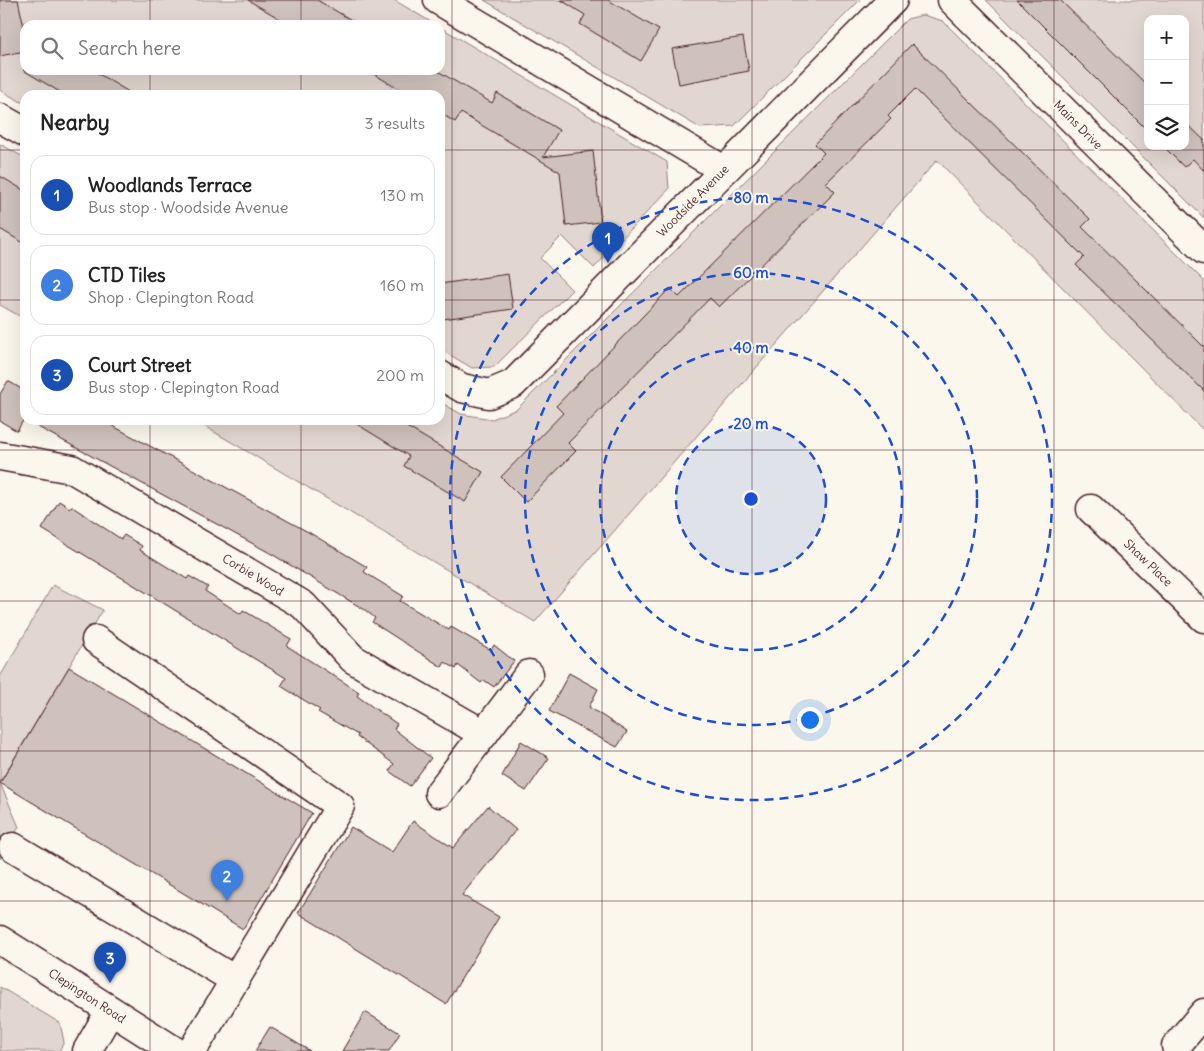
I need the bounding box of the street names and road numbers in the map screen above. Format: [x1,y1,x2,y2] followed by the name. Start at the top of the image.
[1051,97,1106,152] street label: Mains Drive
[653,161,732,240] street label: Woodside Avenue
[1121,536,1176,589] street label: Shaw Place
[220,550,287,599] street label: Corbie Wood
[46,965,129,1026] street label: Clepington Road

